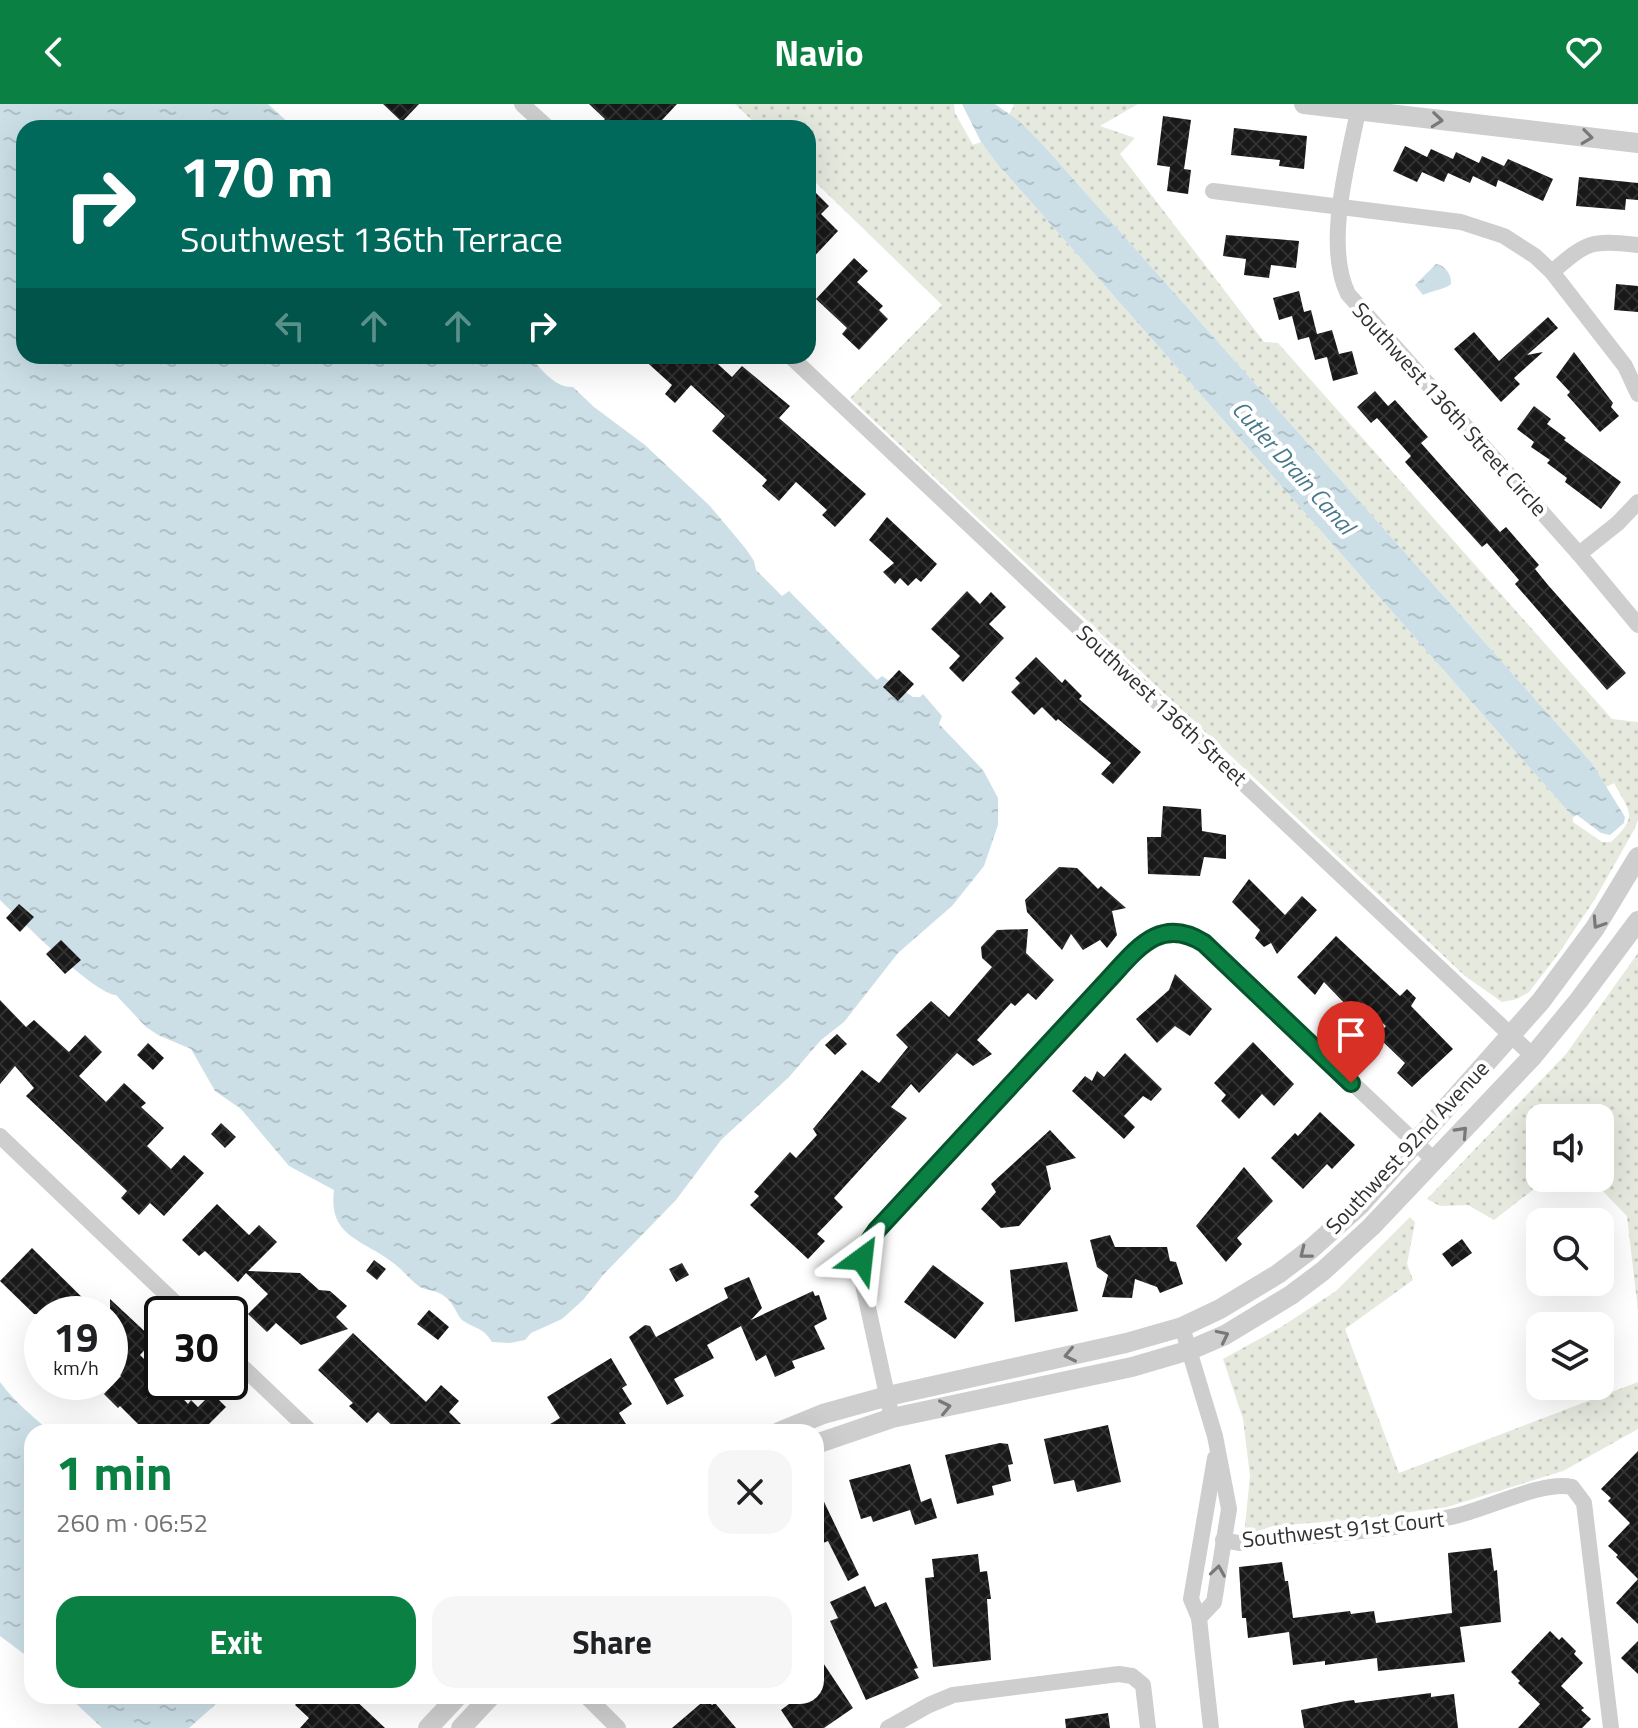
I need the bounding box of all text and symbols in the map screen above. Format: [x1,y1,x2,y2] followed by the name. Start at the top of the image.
[774,25,864,80] text: Navio
[32,30,76,74] icon: back
[1562,30,1606,74] icon: heart
[1431,111,1444,128] one-way arrow
[1581,128,1594,145] one-way arrow
[180,134,333,219] text: 170 m
[48,152,152,256] icon: right
[180,211,563,266] text: Southwest 136th Terrace
[1344,294,1556,524] street label: Southwest 136th Street Circle
[268,304,312,348] icon: left
[352,304,396,348] icon: ahead
[436,304,480,348] icon: ahead
[520,304,564,348] icon: right
[1224,392,1366,544] water label: Cutler Drain Canal
[1069,616,1255,794] street label: Southwest 136th Street
[1592,915,1607,929] one-way arrow
[1317,1001,1385,1083] pin
[1329,1013,1373,1057] icon: arrive
[1317,1052,1497,1242] street label: Southwest 92nd Avenue
[1526,1104,1614,1400] map controls
[1526,1104,1614,1192] button: sound
[1452,1127,1467,1141] one-way arrow
[1526,1208,1614,1296] button: search
[820,1217,904,1301] position arrow
[1299,1244,1314,1258] one-way arrow
[144,1296,248,1400] speed limit sign: 30
[54,1307,98,1368] text: 19
[1526,1312,1614,1400] button: layers
[1214,1330,1229,1345] one-way arrow
[1063,1346,1077,1363] one-way arrow
[53,1352,99,1383] text: km/h
[937,1399,951,1416] one-way arrow
[56,1436,173,1509] text: 1 min
[708,1450,792,1534] button: close
[1240,1501,1446,1557] street label: Southwest 91st Court
[56,1503,208,1542] text: 260 m · 06:52
[1209,1564,1226,1577] one-way arrow
[56,1596,416,1688] button: Exit
[432,1596,792,1688] button: Share

